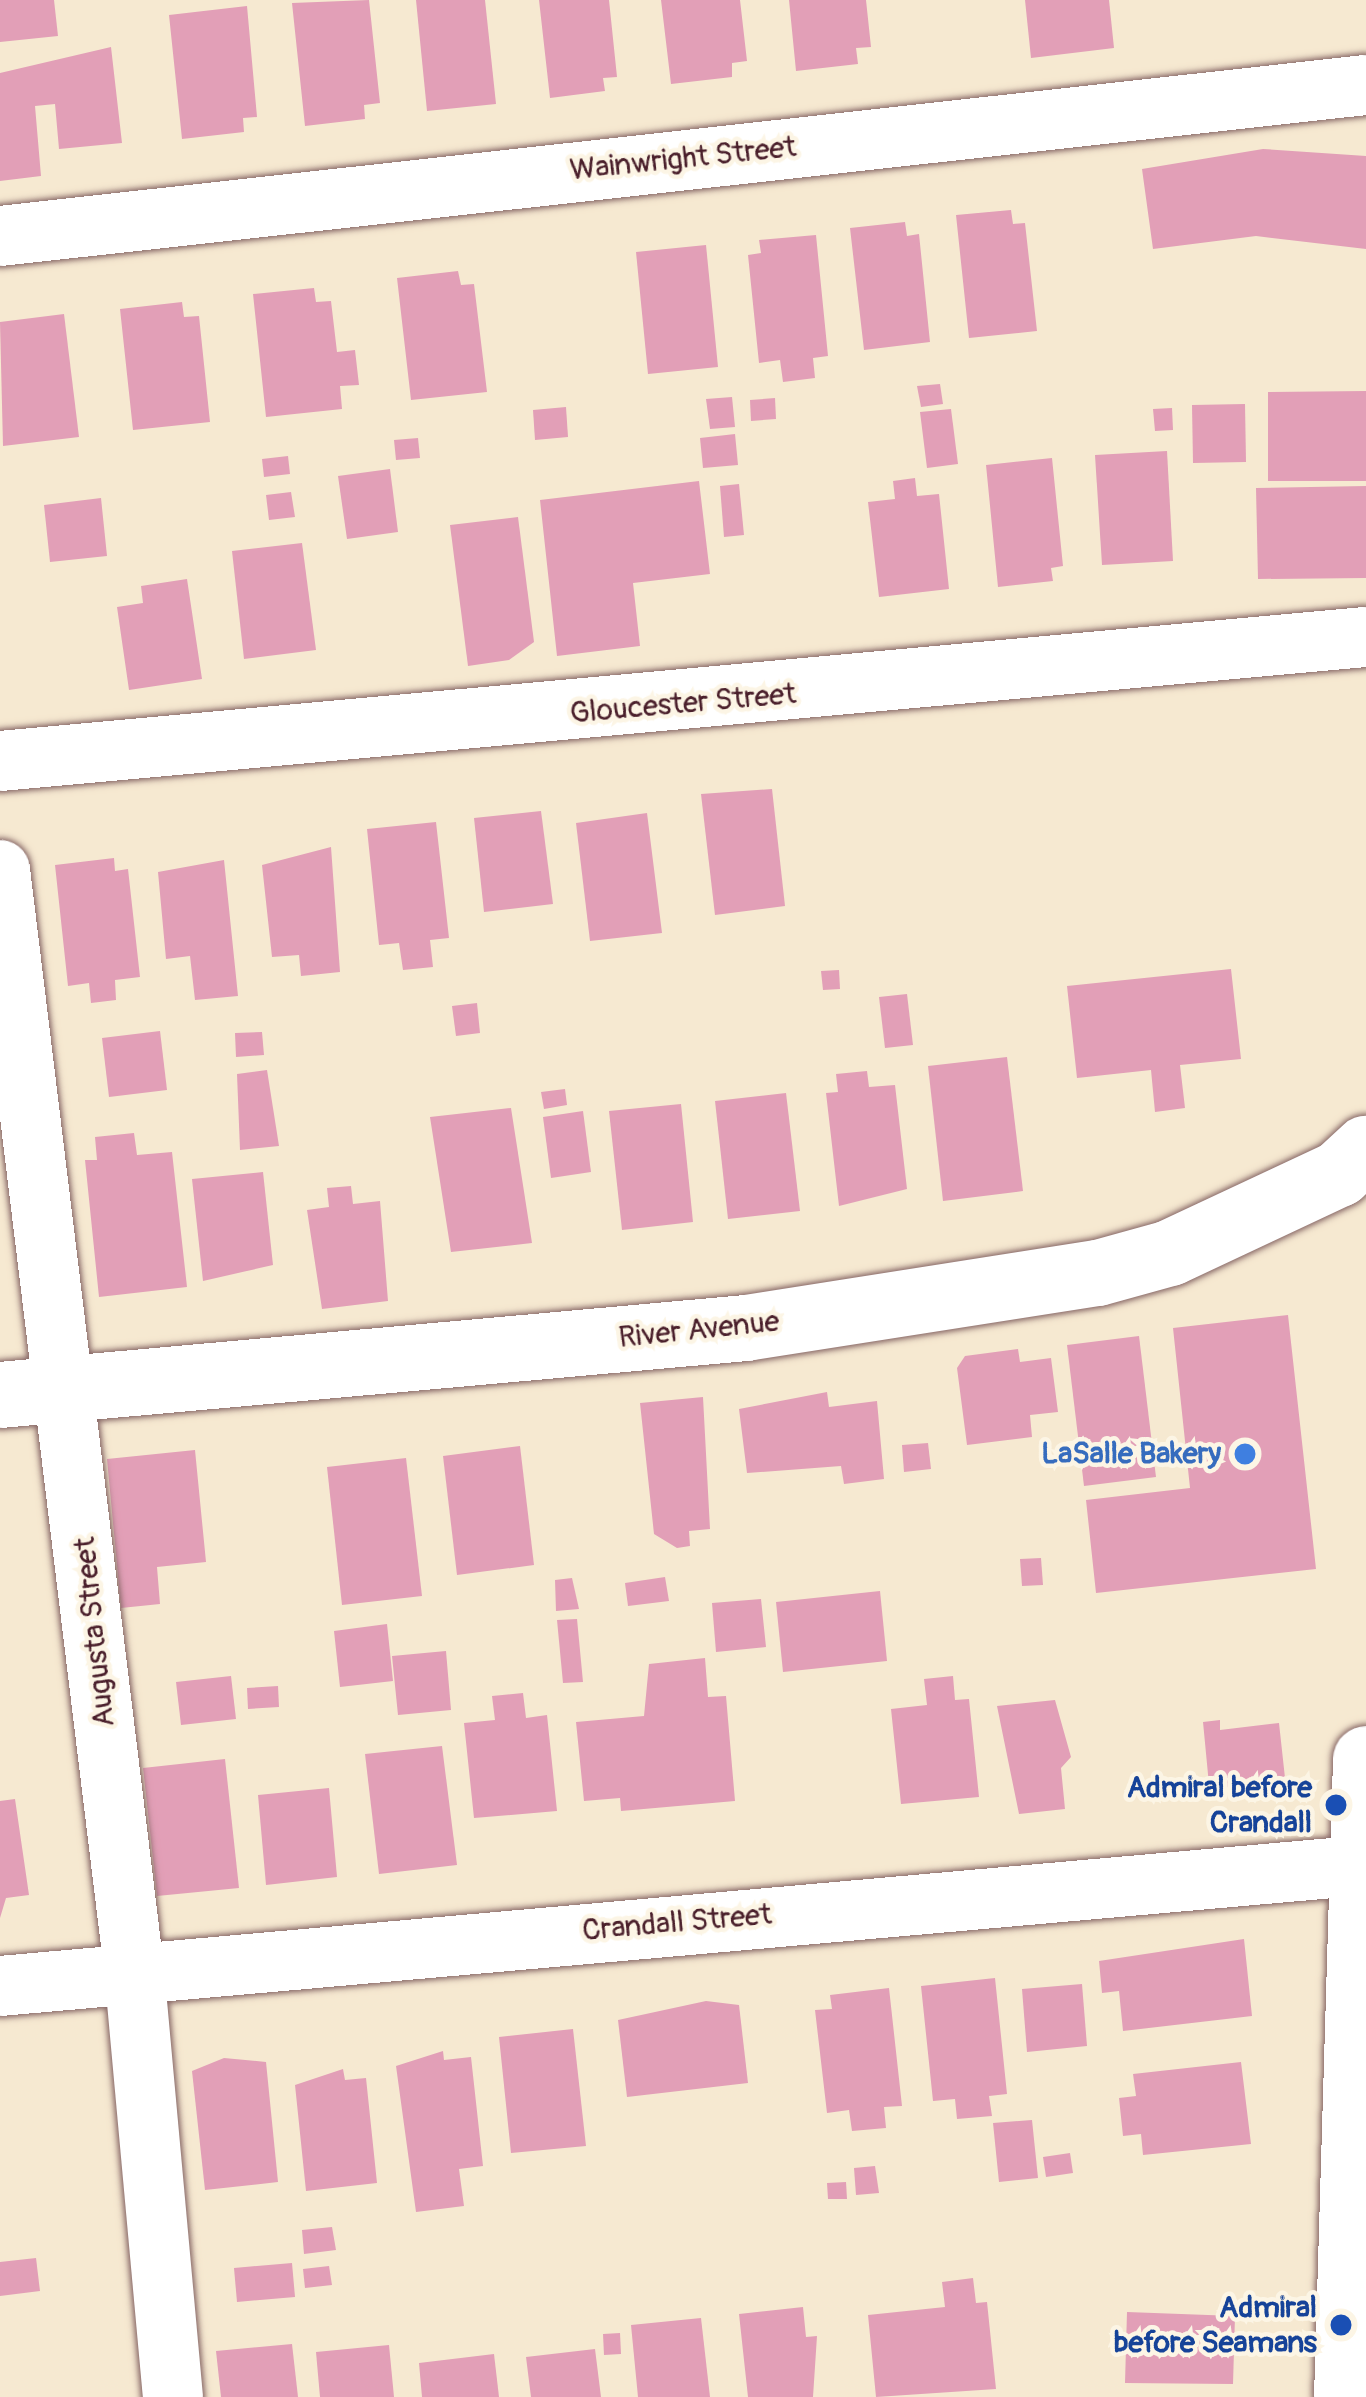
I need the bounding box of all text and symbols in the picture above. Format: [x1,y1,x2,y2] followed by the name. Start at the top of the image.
[568,129,798,189] street label: Wainwright Street
[568,676,798,732] street label: Gloucester Street
[617,1304,781,1356] street label: River Avenue
[1041,1436,1221,1472] place label: LaSalle Bakery
[1232,1441,1258,1467] marker: LaSalle Bakery
[67,1535,123,1729] street label: Augusta Street
[1127,1770,1312,1840] place label: Admiral before Crandall
[1323,1792,1349,1818] marker: Admiral before Crandall
[581,1897,773,1949] street label: Crandall Street
[1114,2290,1317,2360] place label: Admiral before Seamans
[1328,2312,1354,2338] marker: Admiral before Seamans

